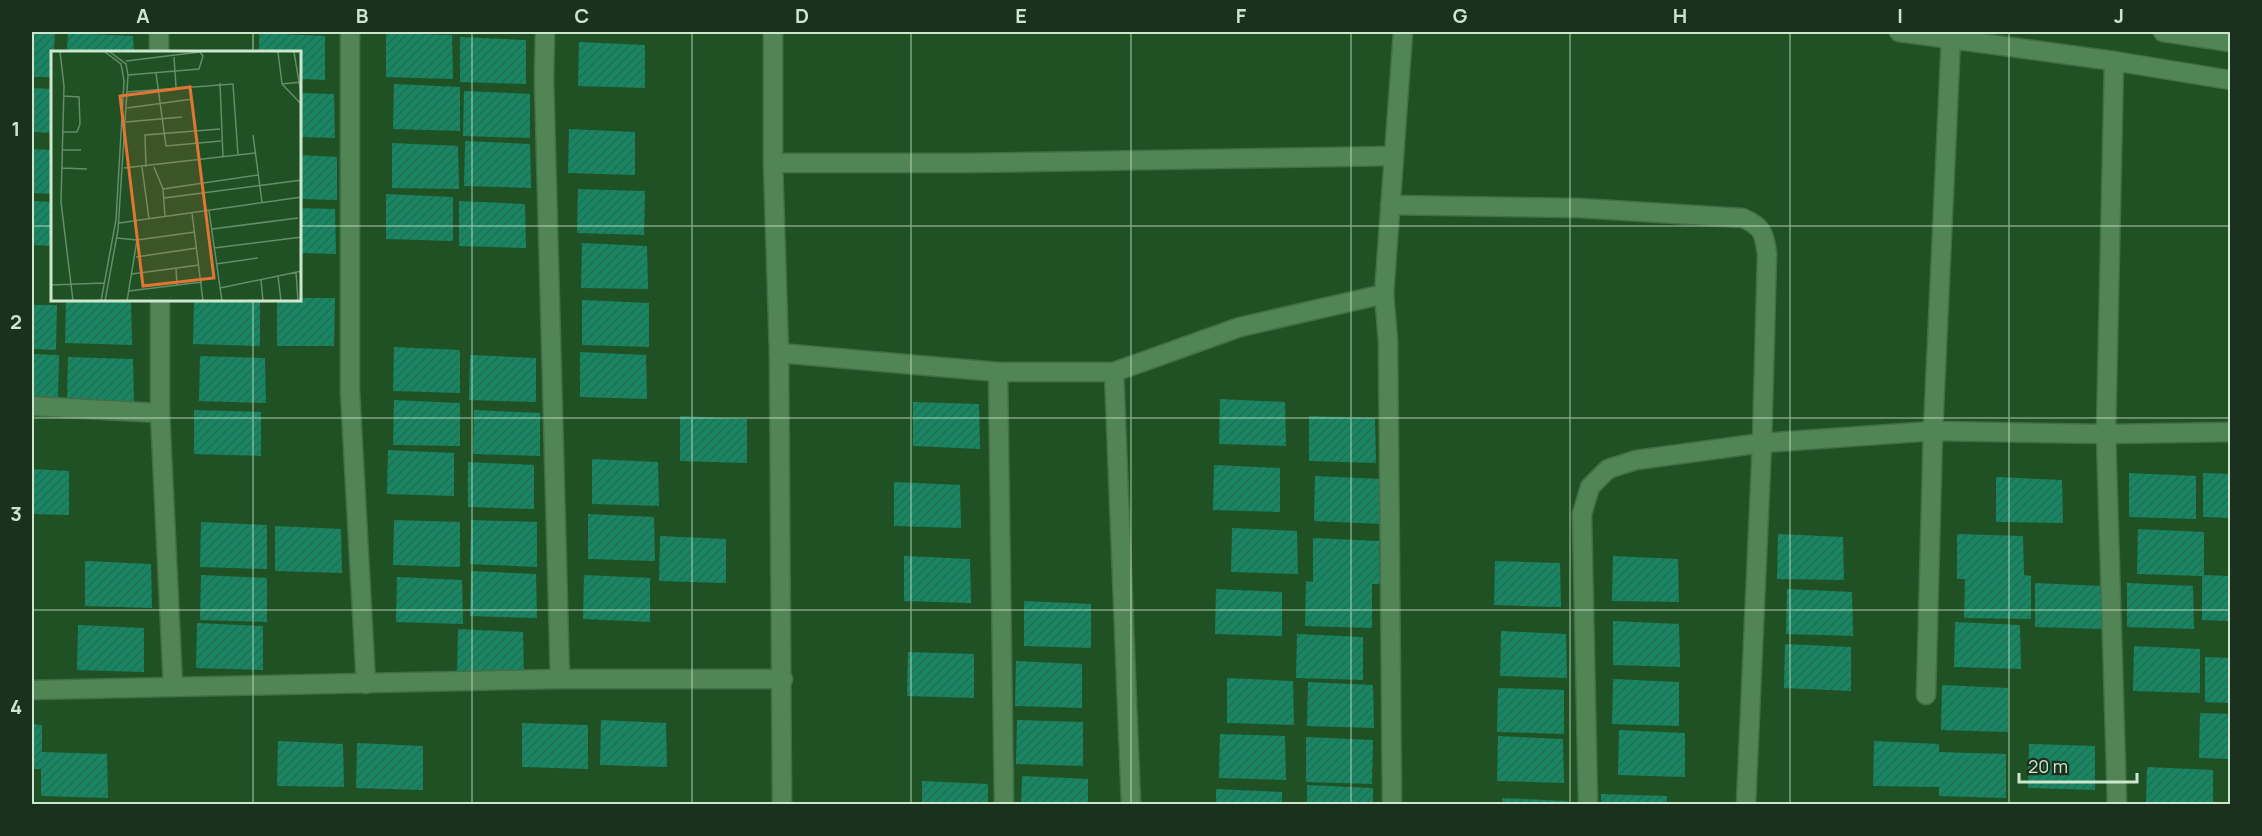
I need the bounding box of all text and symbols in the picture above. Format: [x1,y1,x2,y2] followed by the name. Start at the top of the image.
[136,2,150,29] text: A
[356,2,369,29] text: B
[575,2,589,29] text: C
[795,2,809,29] text: D
[1015,2,1027,29] text: E
[1236,2,1247,29] text: F
[1453,2,1468,29] text: G
[1673,2,1687,29] text: H
[1897,2,1903,29] text: I
[2114,2,2124,29] text: J
[51,51,302,302] inset map
[12,115,20,142] text: 1
[10,308,22,335] text: 2
[10,500,22,527] text: 3
[10,693,22,720] text: 4
[2019,746,2138,784] scale bar
[2028,754,2068,778] text: 20 m

